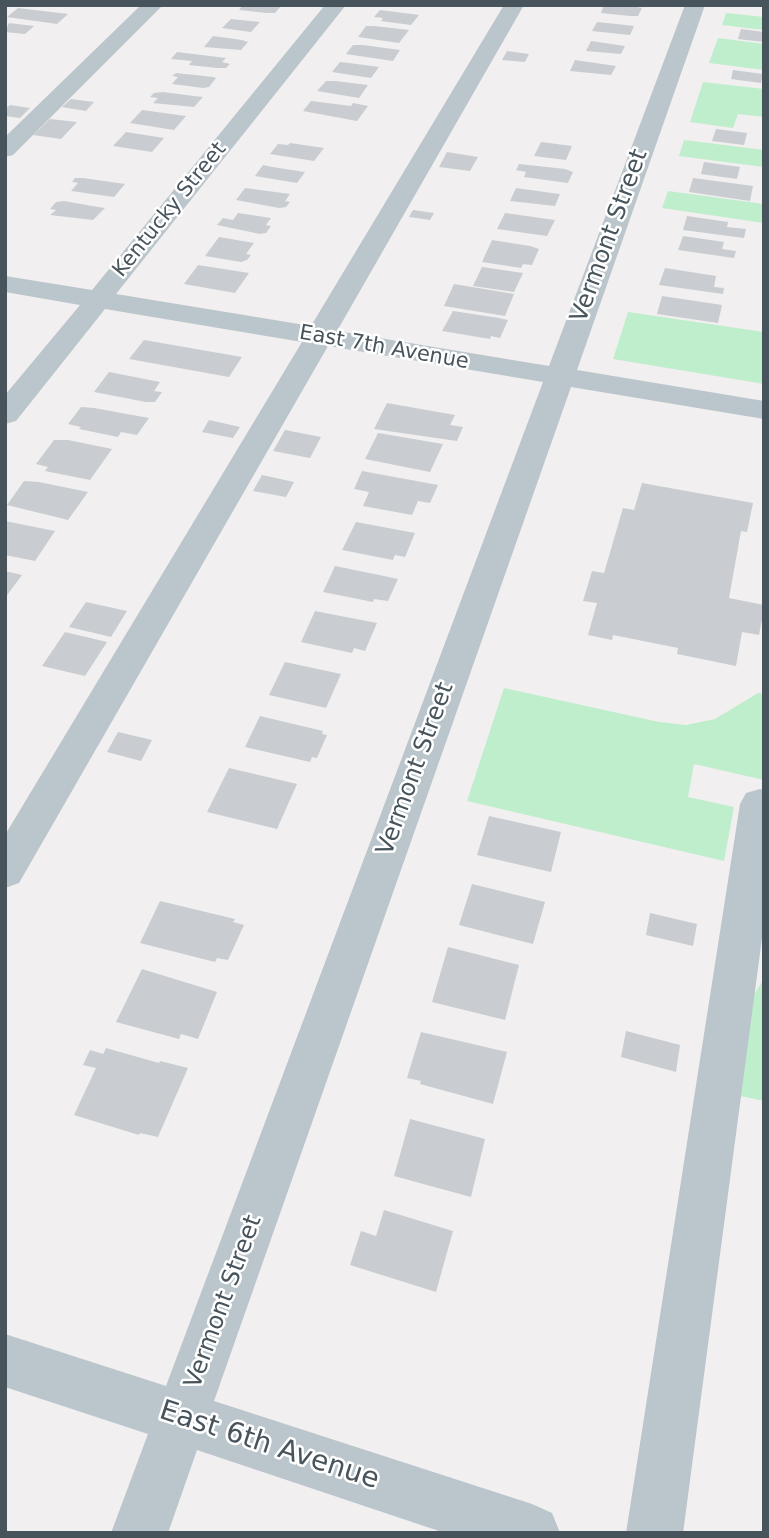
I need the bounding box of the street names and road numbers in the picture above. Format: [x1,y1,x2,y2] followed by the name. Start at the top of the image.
[108,137,232,283] street label: Kentucky Street
[565,146,655,326] street label: Vermont Street
[297,321,471,375] street label: East 7th Avenue
[371,679,461,859] street label: Vermont Street
[179,1212,269,1392] street label: Vermont Street
[155,1395,383,1497] street label: East 6th Avenue

